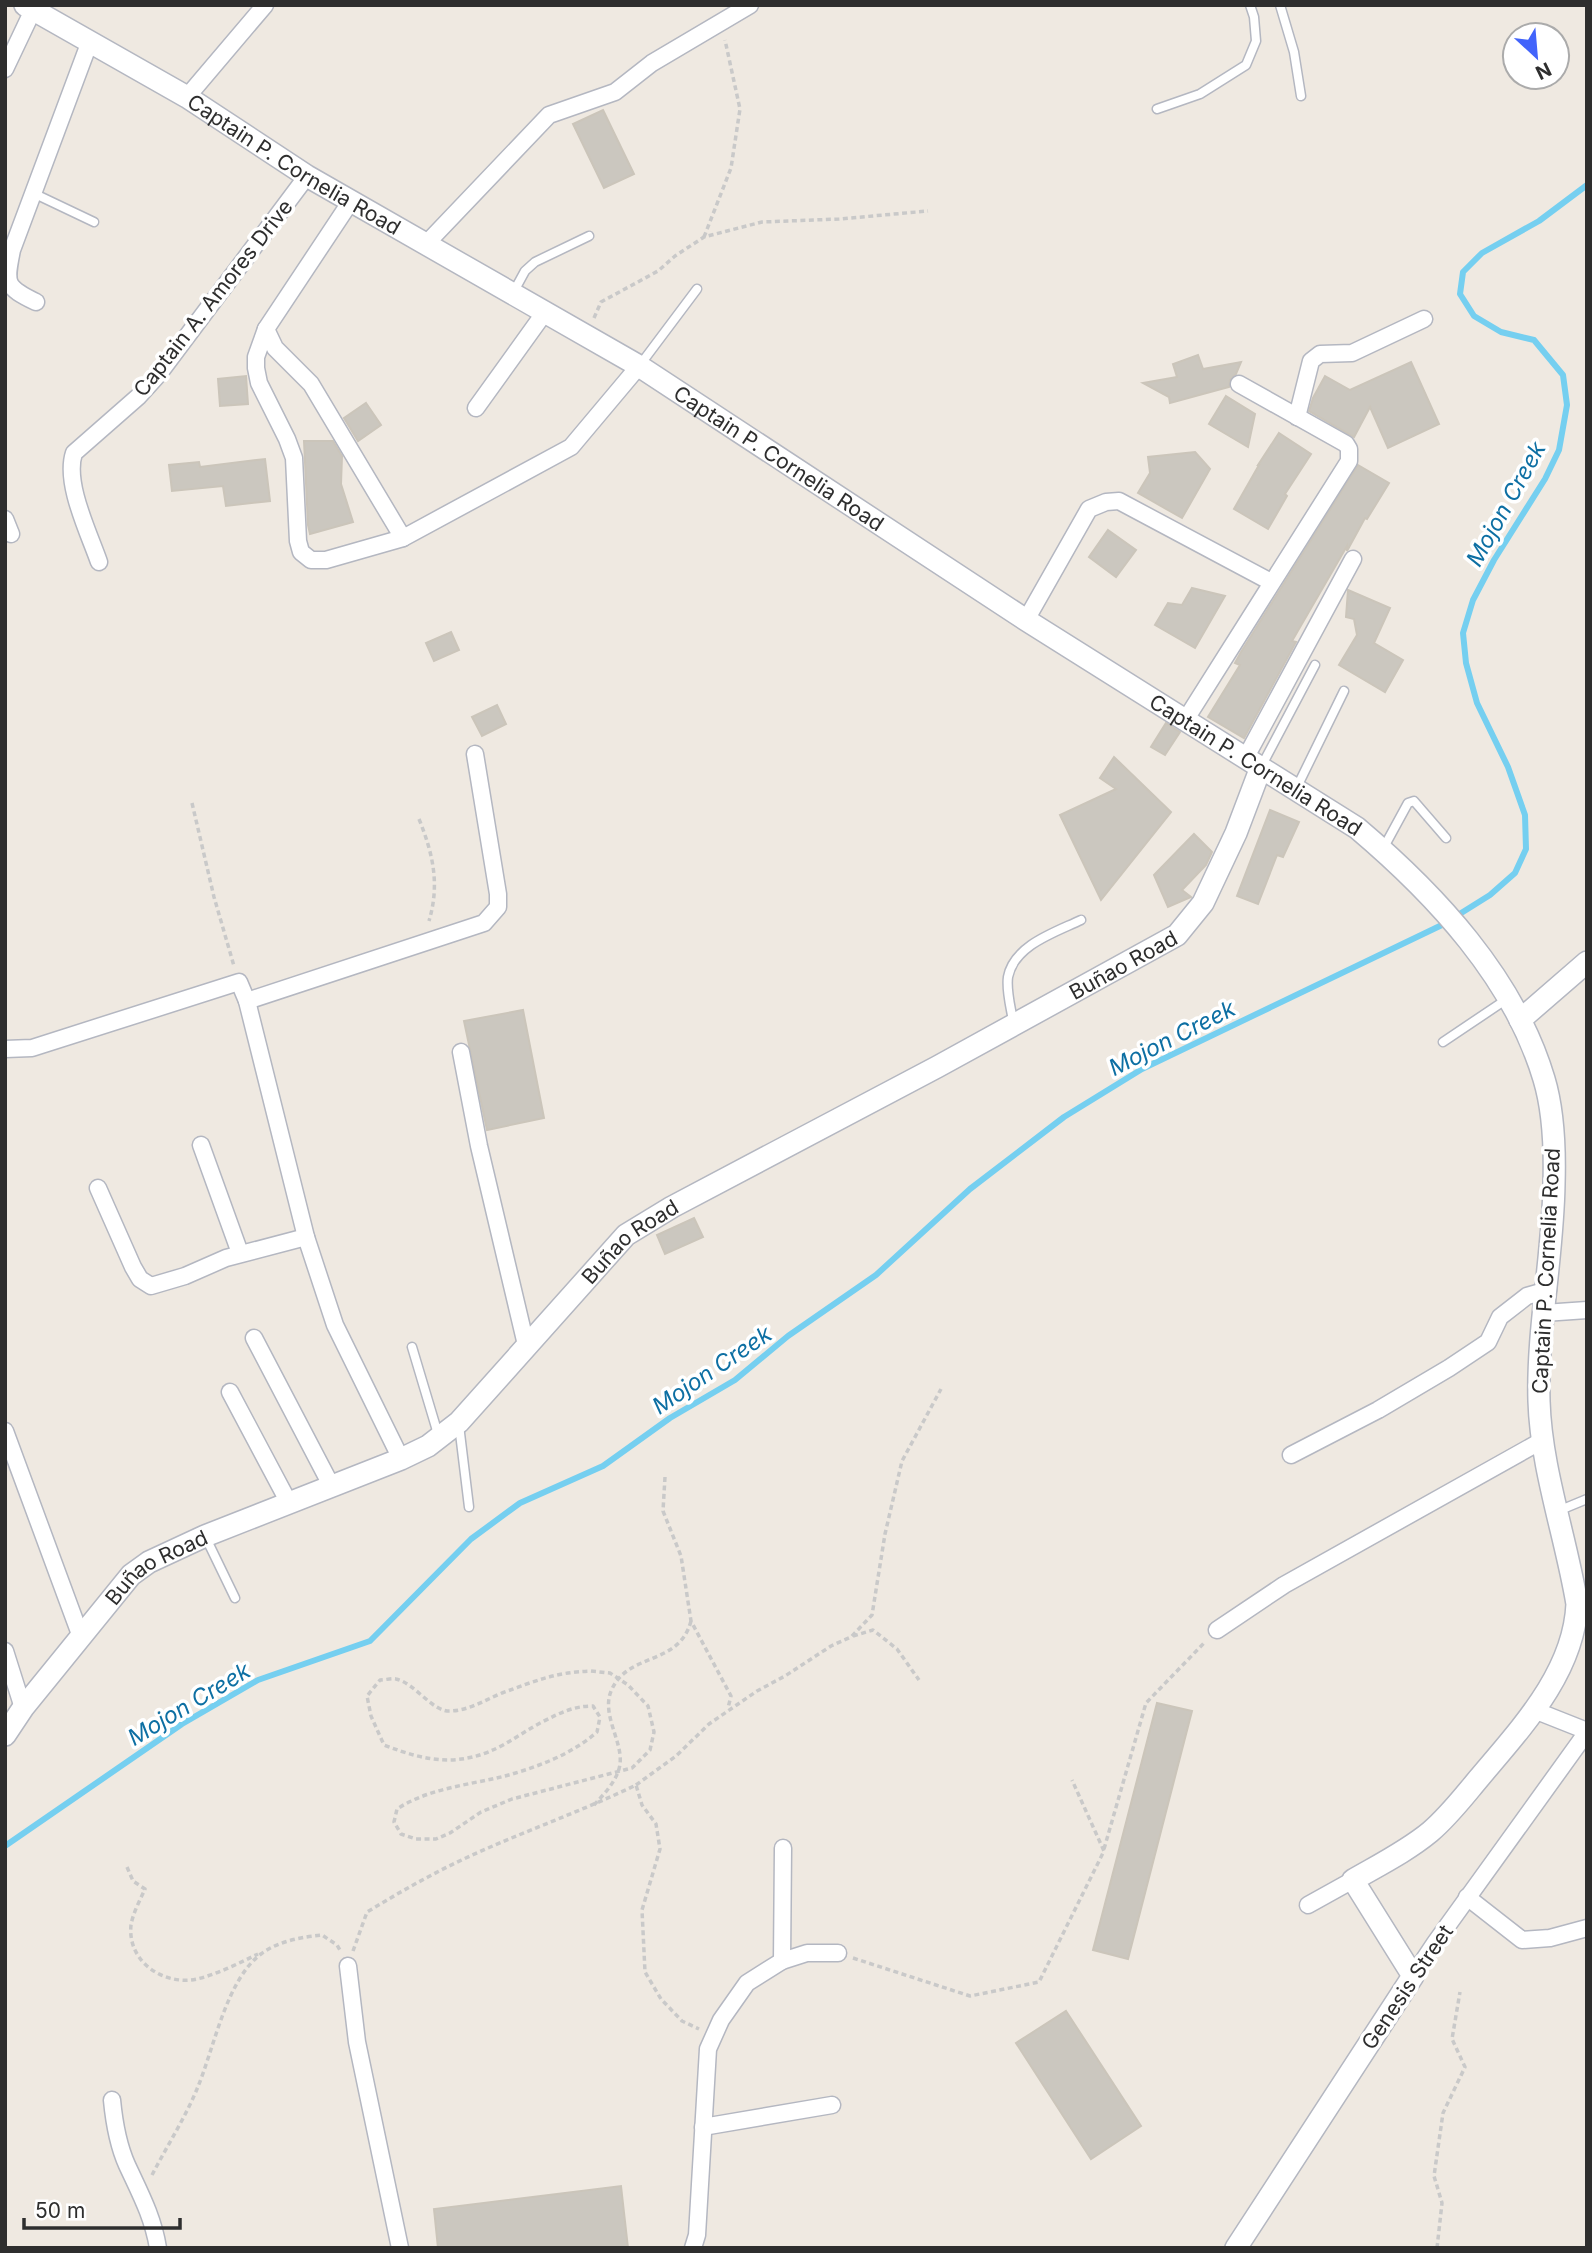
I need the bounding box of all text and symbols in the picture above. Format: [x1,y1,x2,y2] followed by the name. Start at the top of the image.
[1501,21,1571,91] north arrow
[1532,57,1555,84] text: N
[183,89,405,240] street label: Captain P. Cornelia Road
[128,195,298,401] street label: Captain A. Amores Drive
[669,380,889,536] street label: Captain P. Cornelia Road
[1460,436,1552,571] water label: Mojon Creek
[1145,688,1367,841] street label: Captain P. Cornelia Road
[1065,925,1181,1004] street label: Buñao Road
[1104,994,1240,1082] water label: Mojon Creek
[1527,1147,1565,1395] street label: Captain P. Cornelia Road
[576,1194,683,1289] street label: Buñao Road
[647,1320,777,1420] water label: Mojon Creek
[100,1524,211,1610] street label: Buñao Road
[123,1656,256,1752] water label: Mojon Creek
[1356,1920,1458,2054] street label: Genesis Street
[24,2186,180,2230] scale bar
[35,2198,85,2223] text: 50 m

